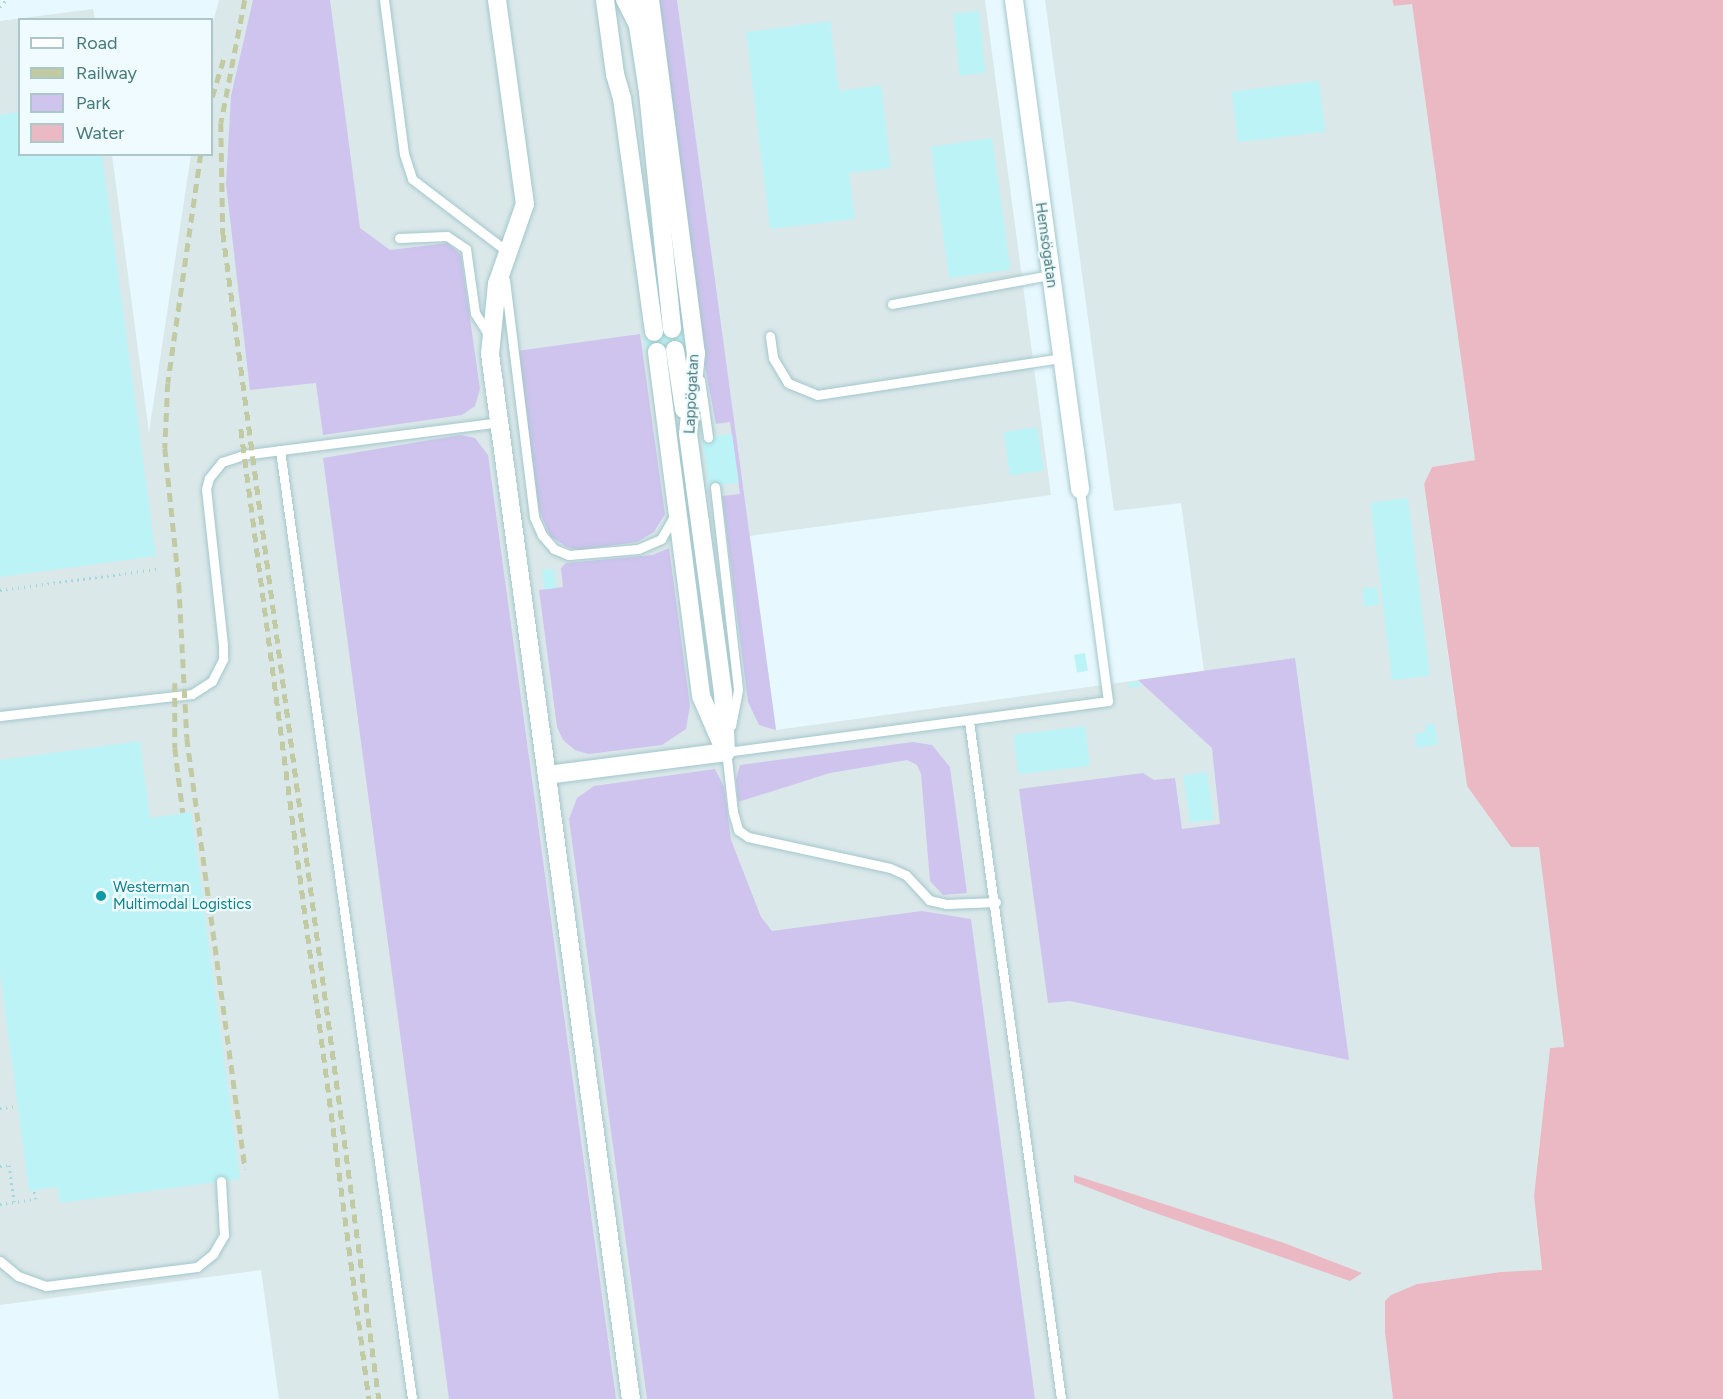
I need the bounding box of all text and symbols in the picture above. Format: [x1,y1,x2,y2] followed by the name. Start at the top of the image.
[18,18,213,156] legend
[76,32,117,54] text: Road
[76,62,137,84] text: Railway
[76,92,110,114] text: Park
[76,122,124,144] text: Water
[1031,201,1061,289] street label: Hemsögatan
[681,354,703,434] street label: Lappögatan
[113,878,251,913] place label: Westerman Multimodal Logistics
[94,889,108,903] marker: Westerman Multimodal Logistics

